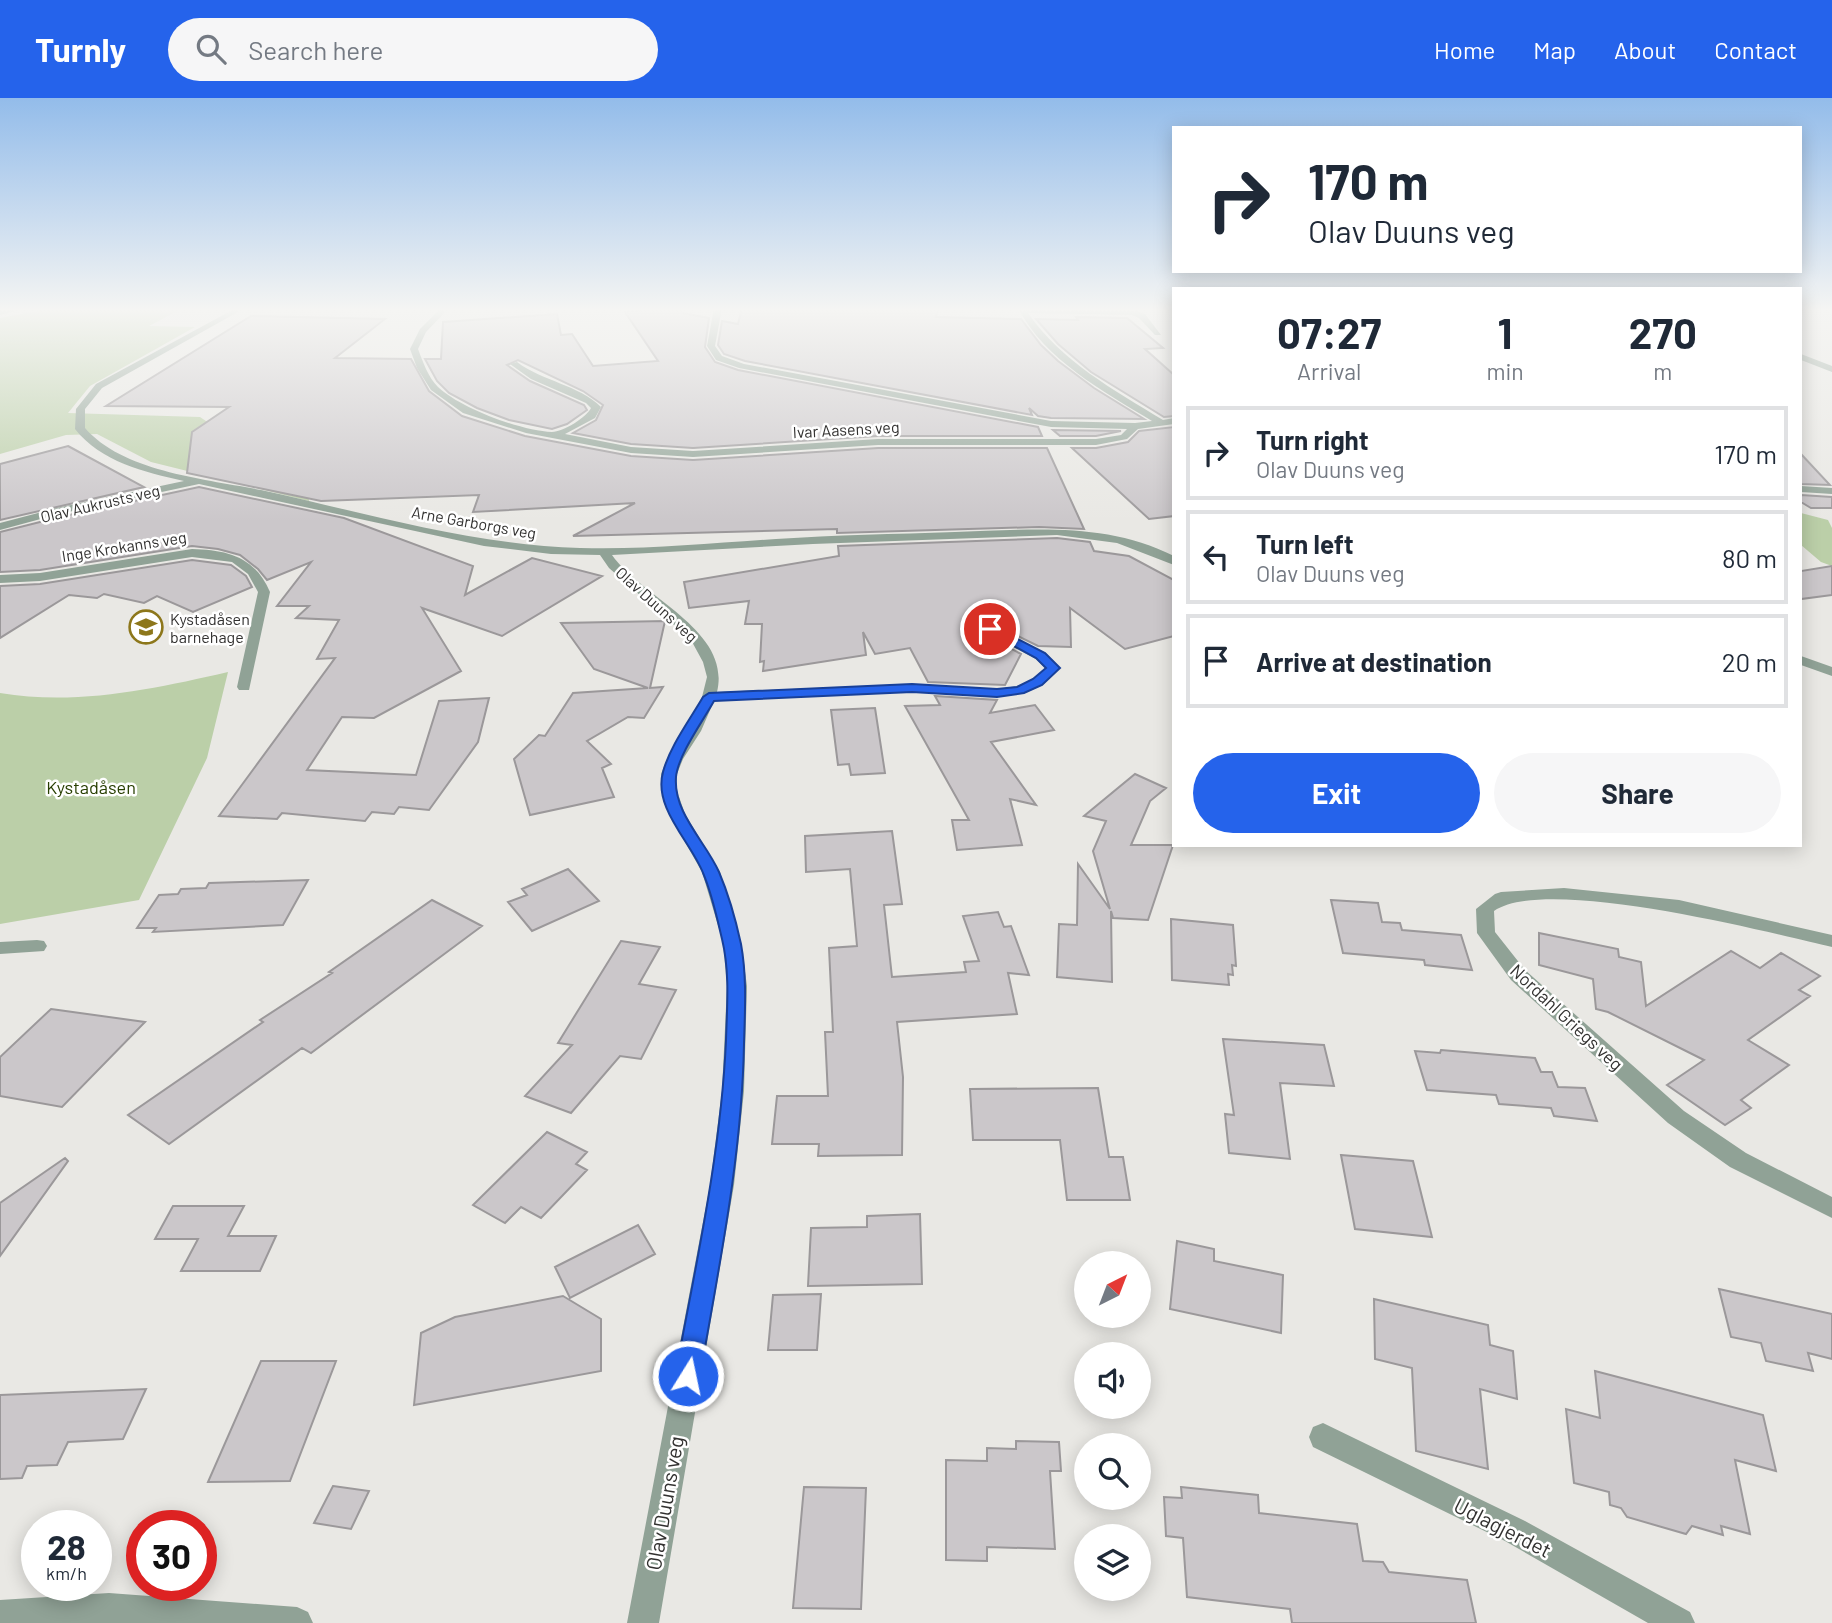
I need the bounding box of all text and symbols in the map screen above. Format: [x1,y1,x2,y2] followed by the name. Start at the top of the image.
[168,18,658,81] search box
[35,29,126,69] text: Turnly
[192,30,230,68] icon: search
[248,34,383,65] text: Search here
[1434,35,1495,64] text: Home
[1533,35,1576,64] text: Map
[1614,35,1676,64] text: About
[1714,35,1797,64] text: Contact
[1308,151,1428,210] text: 170 m
[1193,154,1284,245] icon: right
[1308,211,1515,249] text: Olav Duuns veg
[1277,307,1381,357] text: 07:27
[1498,307,1512,357] text: 1
[1629,307,1697,357] text: 270
[1297,357,1361,385] text: Arrival
[1486,357,1524,385] text: min
[1653,357,1672,385] text: m
[792,417,900,441] street label: Ivar Aasens veg
[1256,424,1369,455] text: Turn right
[1197,434,1235,472] icon: right
[1714,438,1777,469] text: 170 m
[1256,455,1404,483] text: Olav Duuns veg
[38,480,162,526] street label: Olav Aukrusts veg
[410,502,538,542] street label: Arne Garborgs veg
[60,527,188,565] street label: Inge Krokanns veg
[1256,528,1354,559] text: Turn left
[1197,538,1235,576] icon: left
[1722,542,1777,573] text: 80 m
[1256,559,1404,587] text: Olav Duuns veg
[612,562,702,646] street label: Olav Duuns veg
[960,599,1020,659] pin
[127,608,165,646] school or university icon: Kystadåsen barnehage
[170,609,250,646] place label: Kystadåsen barnehage
[971,610,1009,648] icon: arrive
[1197,642,1235,680] icon: arrive
[1256,646,1492,677] text: Arrive at destination
[1722,646,1777,677] text: 20 m
[1193,753,1480,833] button: Exit
[1494,753,1781,833] button: Share
[46,776,136,798] park label: Kystadåsen
[1506,959,1628,1075] street label: Nordahl Griegs veg
[1074,1251,1152,1328] north arrow
[1074,1251,1151,1601] map controls
[651,1339,725,1413] position arrow
[1074,1342,1151,1419] button: sound
[1074,1433,1151,1510] button: search
[640,1434,688,1572] street label: Olav Duuns veg
[1450,1492,1556,1562] street label: Uglagjerdet
[126,1510,217,1601] speed limit sign: 30
[1074,1524,1151,1601] button: layers
[47,1525,86,1567] text: 28
[46,1562,87,1584] text: km/h

